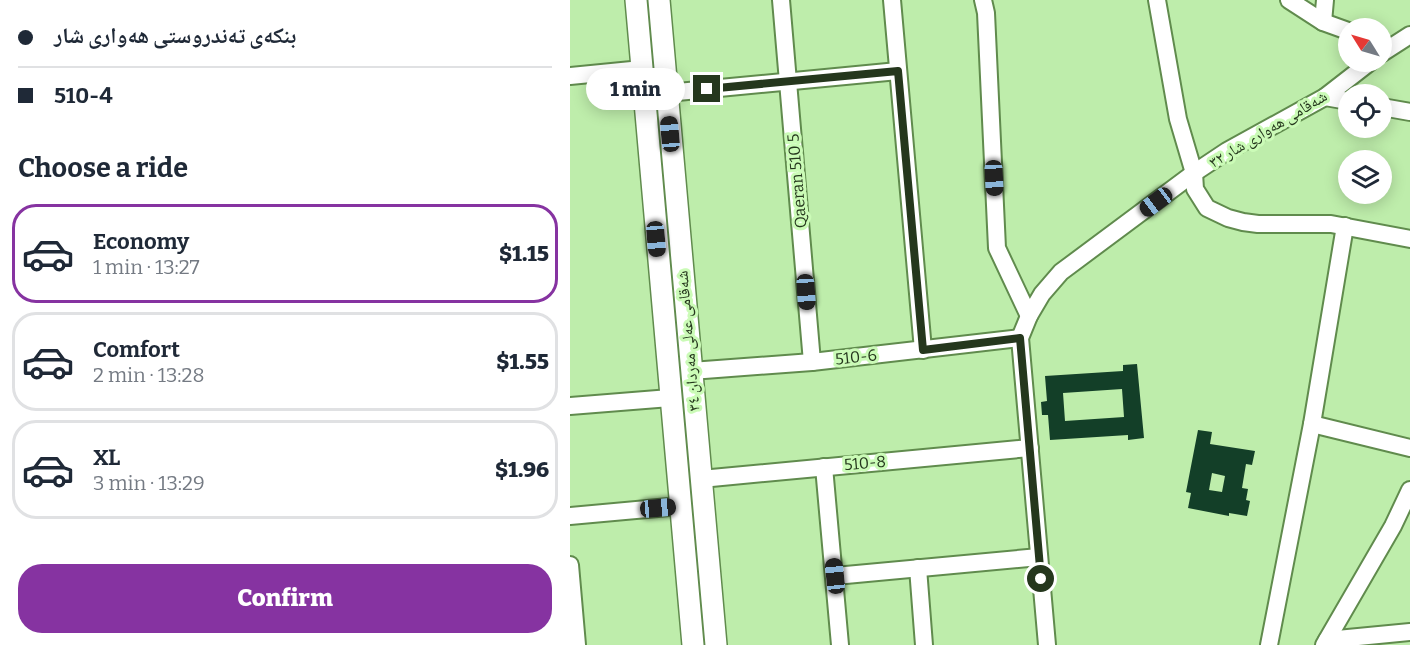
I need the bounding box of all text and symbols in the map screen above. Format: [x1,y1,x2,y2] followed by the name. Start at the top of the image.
[1338,18,1392,72] north arrow
[1338,18,1392,204] map controls
[54,22,296,49] text: بنکەی تەندروستی هەواری شار
[587,68,686,110] callout: 1 min
[693,75,720,102] route end
[610,77,661,101] text: 1 min
[54,82,113,109] text: 510-4
[1338,84,1392,138] button: locate
[1206,86,1331,173] street label: شەقامی هەواری شار ٣٢
[659,115,681,153] car
[783,133,811,229] street label: Qaeran 510 5
[1338,150,1392,204] button: layers
[18,152,188,184] text: Choose a ride
[984,160,1004,196] car
[1136,184,1176,220] car
[645,220,667,258] car
[21,227,75,281] icon: car
[93,228,189,255] text: Economy
[499,240,549,267] text: $1.15
[93,255,200,279] text: 1 min · 13:27
[672,270,705,412] street label: شەقامی عەلی مەردان ٣٤
[796,273,816,311] car
[21,335,75,389] icon: car
[93,336,180,363] text: Comfort
[834,345,878,369] street label: 510-6
[496,348,549,375] text: $1.55
[93,363,204,387] text: 2 min · 13:28
[21,443,75,497] icon: car
[93,444,120,471] text: XL
[843,452,887,474] street label: 510-8
[495,456,549,483] text: $1.96
[93,471,205,495] text: 3 min · 13:29
[639,497,677,519] car
[824,557,846,595] car
[18,564,552,633] button: Confirm
[1027,565,1054,592] route start

